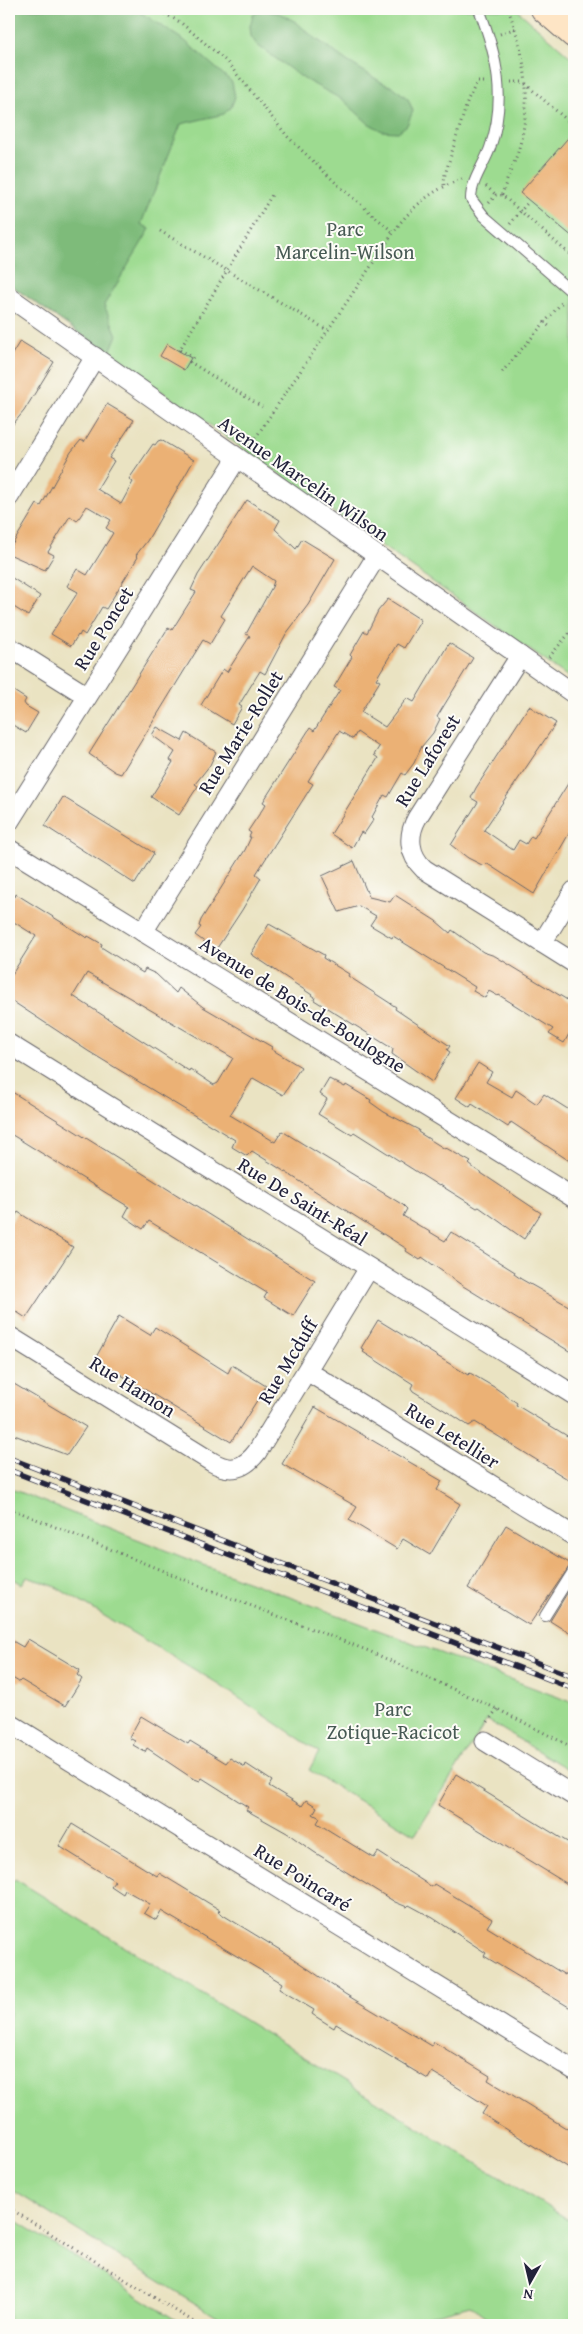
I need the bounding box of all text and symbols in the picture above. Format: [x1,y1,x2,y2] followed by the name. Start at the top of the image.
[276,214,414,266] park label: Parc Marcelin-Wilson
[213,408,395,548] street label: Avenue Marcelin Wilson
[66,581,140,675] street label: Rue Poncet
[190,664,290,800] street label: Rue Marie-Rollet
[387,708,467,812] street label: Rue Laforest
[194,929,412,1079] street label: Avenue de Bois-de-Boulogne
[233,1149,374,1253] street label: Rue De Saint-Réal
[250,1311,325,1409] street label: Rue Mcduff
[84,1348,182,1424] street label: Rue Hamon
[400,1395,506,1475] street label: Rue Letellier
[327,1694,459,1746] park label: Parc Zotique-Racicot
[249,1836,357,1918] street label: Rue Poincaré
[506,2256,556,2306] north arrow
[522,2284,534,2305] text: N

